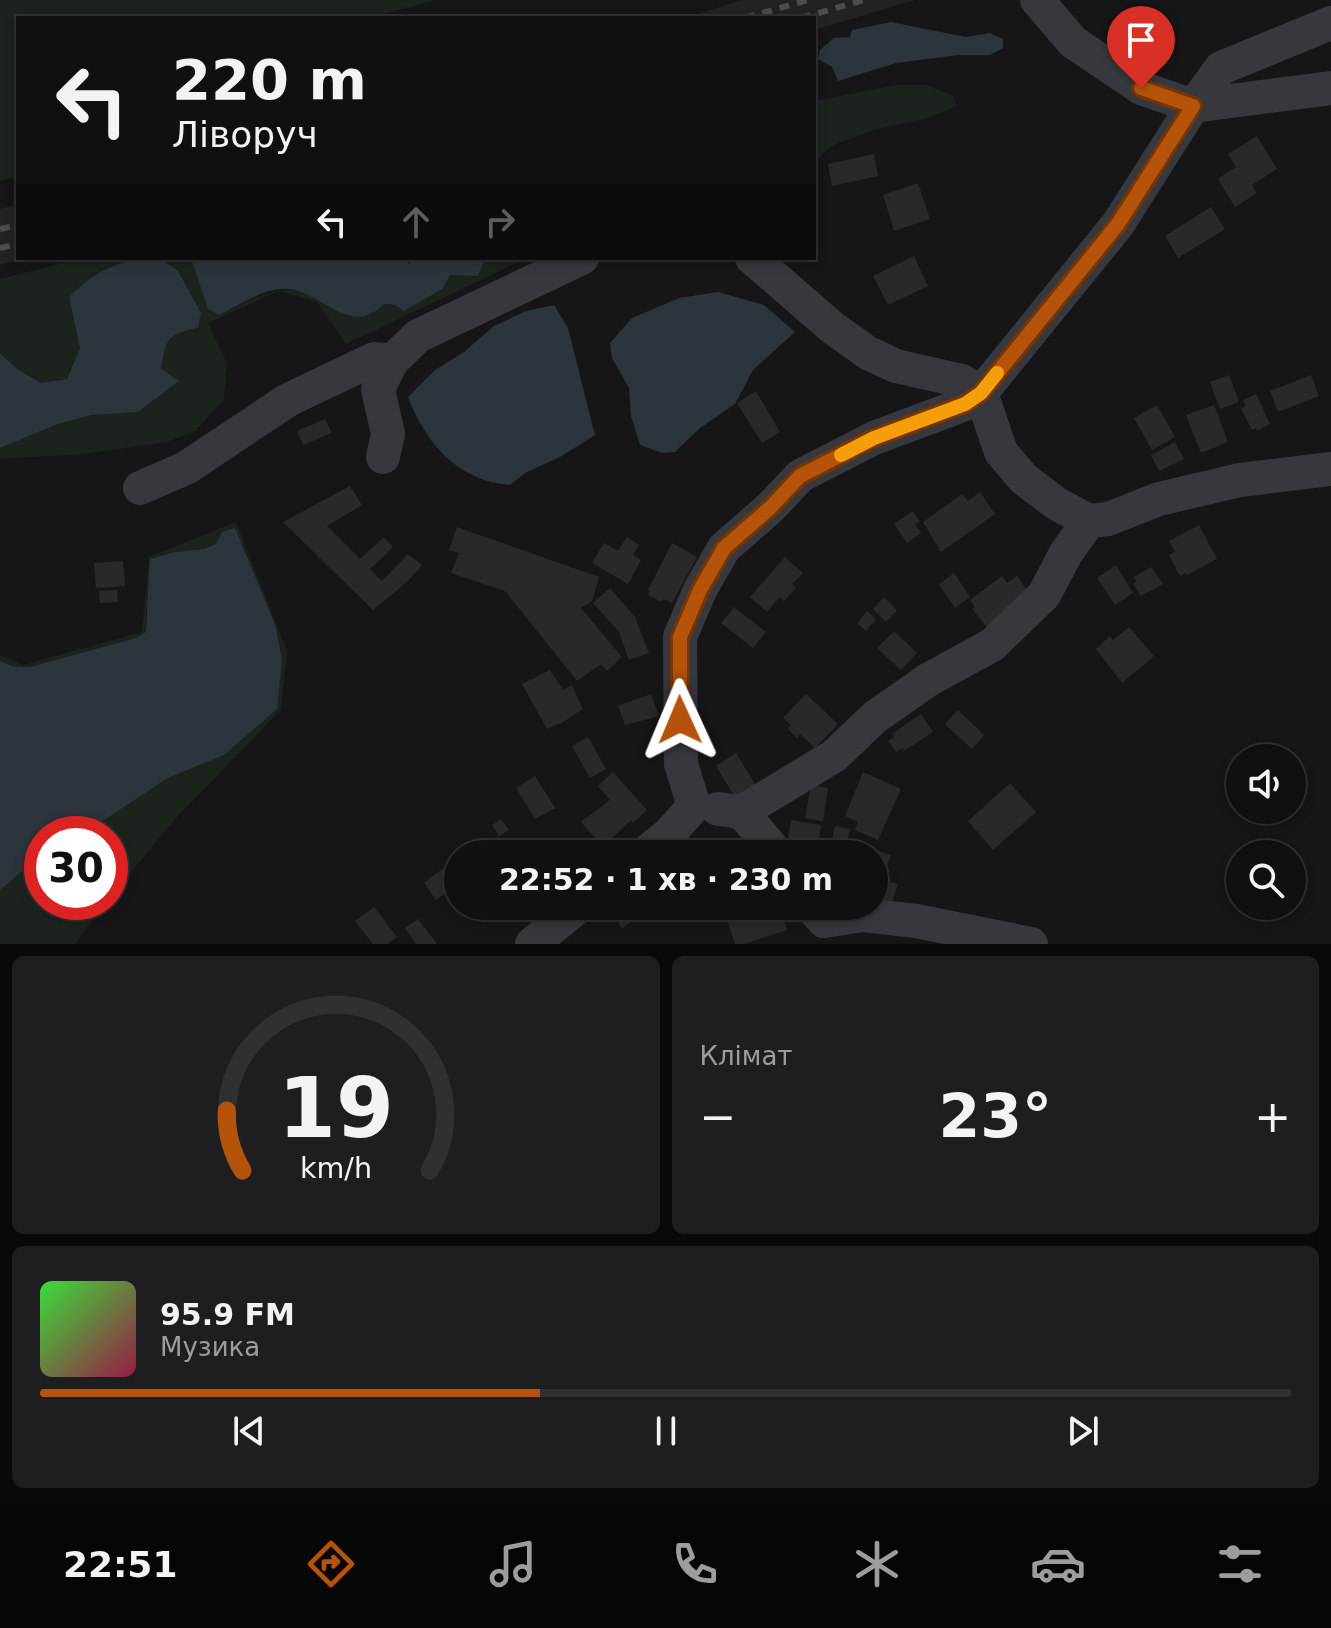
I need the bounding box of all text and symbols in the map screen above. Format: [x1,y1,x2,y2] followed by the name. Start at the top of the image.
[1107,6,1175,88] pin
[1119,18,1163,62] icon: arrive
[172,47,367,112] text: 220 m
[40,48,144,152] icon: left
[172,114,318,155] text: Ліворуч
[310,200,354,244] icon: left
[394,200,438,244] icon: ahead
[478,200,522,244] icon: right
[638,678,722,762] position arrow
[1226,744,1306,920] map controls
[1226,744,1306,824] button: sound
[24,816,128,920] speed limit sign: 30
[1226,840,1306,920] button: search
[499,862,833,897] text: 22:52 · 1 хв · 230 m
[700,1041,793,1071] text: Клімат
[278,1060,394,1157] text: 19
[939,1081,1052,1151] text: 23°
[700,1091,736,1142] text: −
[1254,1091,1291,1142] text: +
[300,1151,372,1185] text: km/h
[160,1297,295,1332] text: 95.9 FM
[160,1332,260,1362] text: Музика
[227,1409,271,1453] icon: previous
[644,1409,688,1453] icon: pause
[1061,1409,1105,1453] icon: next
[303,1536,359,1592] icon: directions
[485,1536,541,1592] icon: music
[667,1536,723,1592] icon: phone
[849,1536,905,1592] icon: climate
[1030,1536,1086,1592] icon: car
[1212,1536,1268,1592] icon: filters
[63,1544,177,1585] text: 22:51

